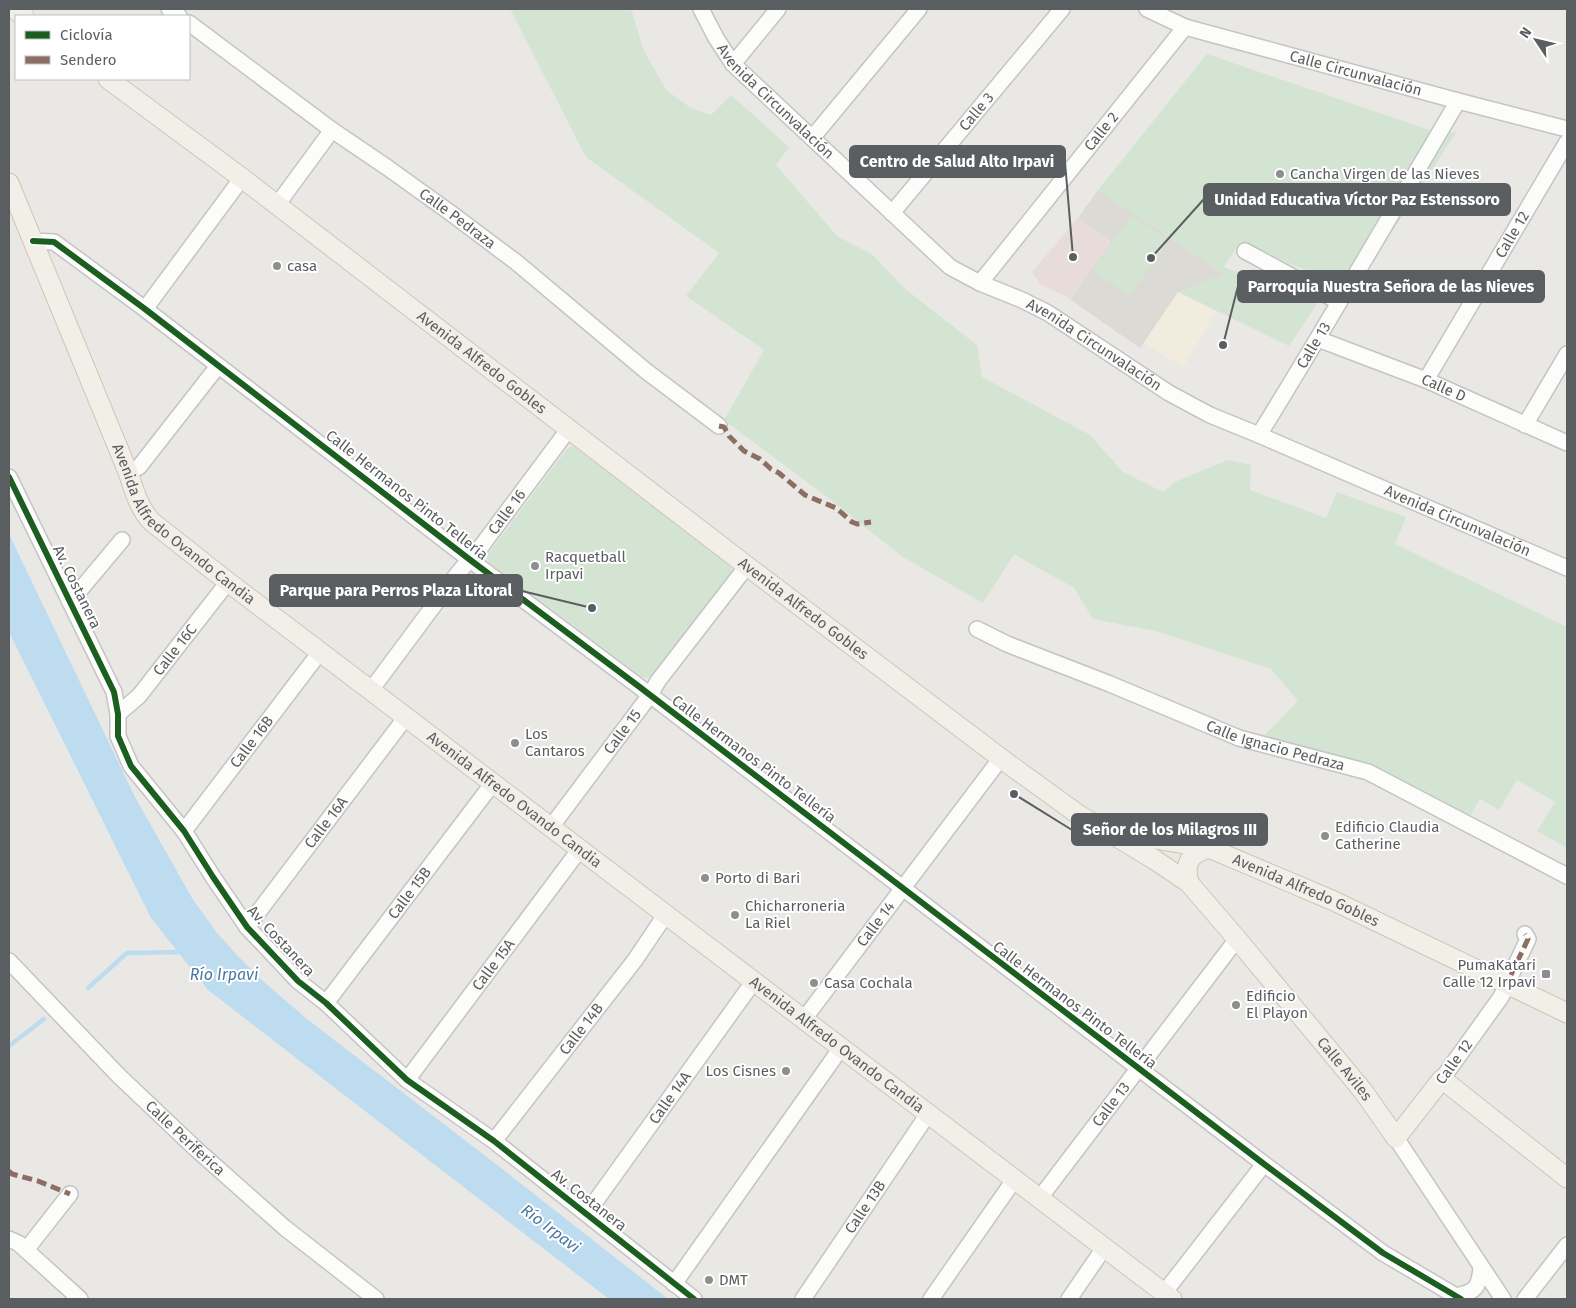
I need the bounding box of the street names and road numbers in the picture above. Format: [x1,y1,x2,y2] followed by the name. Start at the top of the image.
[713,40,838,163] street label: Avenida Circunvalación
[1288,47,1424,100] street label: Calle Circunvalación
[955,89,998,135] street label: Calle 3
[1080,109,1122,155] street label: Calle 2
[416,184,499,253] street label: Calle Pedraza
[1491,208,1533,261] street label: Calle 12
[1023,295,1165,395] street label: Avenida Circunvalación
[414,307,550,418] street label: Avenida Alfredo Gobles
[1293,319,1334,372] street label: Calle 13
[1419,370,1469,406] street label: Calle D
[322,426,492,564] street label: Calle Hermanos Pinto Tellería
[108,441,259,608] street label: Avenida Alfredo Ovando Candia
[1382,481,1533,560] street label: Avenida Circunvalación
[484,486,530,538] street label: Calle 16
[49,542,105,632] street label: Av. Costanera
[735,554,872,664] street label: Avenida Alfredo Gobles
[149,620,201,679] street label: Calle 16C
[668,691,840,827] street label: Calle Hermanos Pinto Tellería
[600,706,645,758] street label: Calle 15
[226,712,277,771] street label: Calle 16B
[1203,716,1347,775] street label: Calle Ignacio Pedraza
[424,728,605,872] street label: Avenida Alfredo Ovando Candia
[301,793,352,852] street label: Calle 16A
[1230,850,1382,930] street label: Avenida Alfredo Gobles
[384,864,435,923] street label: Calle 15B
[853,898,898,950] street label: Calle 14
[243,902,319,980] street label: Av. Costanera
[468,935,519,994] street label: Calle 15A
[989,937,1161,1073] street label: Calle Hermanos Pinto Tellería
[746,972,928,1117] street label: Avenida Alfredo Ovando Candia
[555,999,607,1058] street label: Calle 14B
[1313,1034,1376,1104] street label: Calle Aviles
[1432,1036,1476,1088] street label: Calle 12
[645,1068,695,1127] street label: Calle 14A
[1088,1079,1134,1130] street label: Calle 13
[142,1097,229,1179] street label: Calle Periferica
[548,1165,630,1235] street label: Av. Costanera
[841,1177,889,1237] street label: Calle 13B

